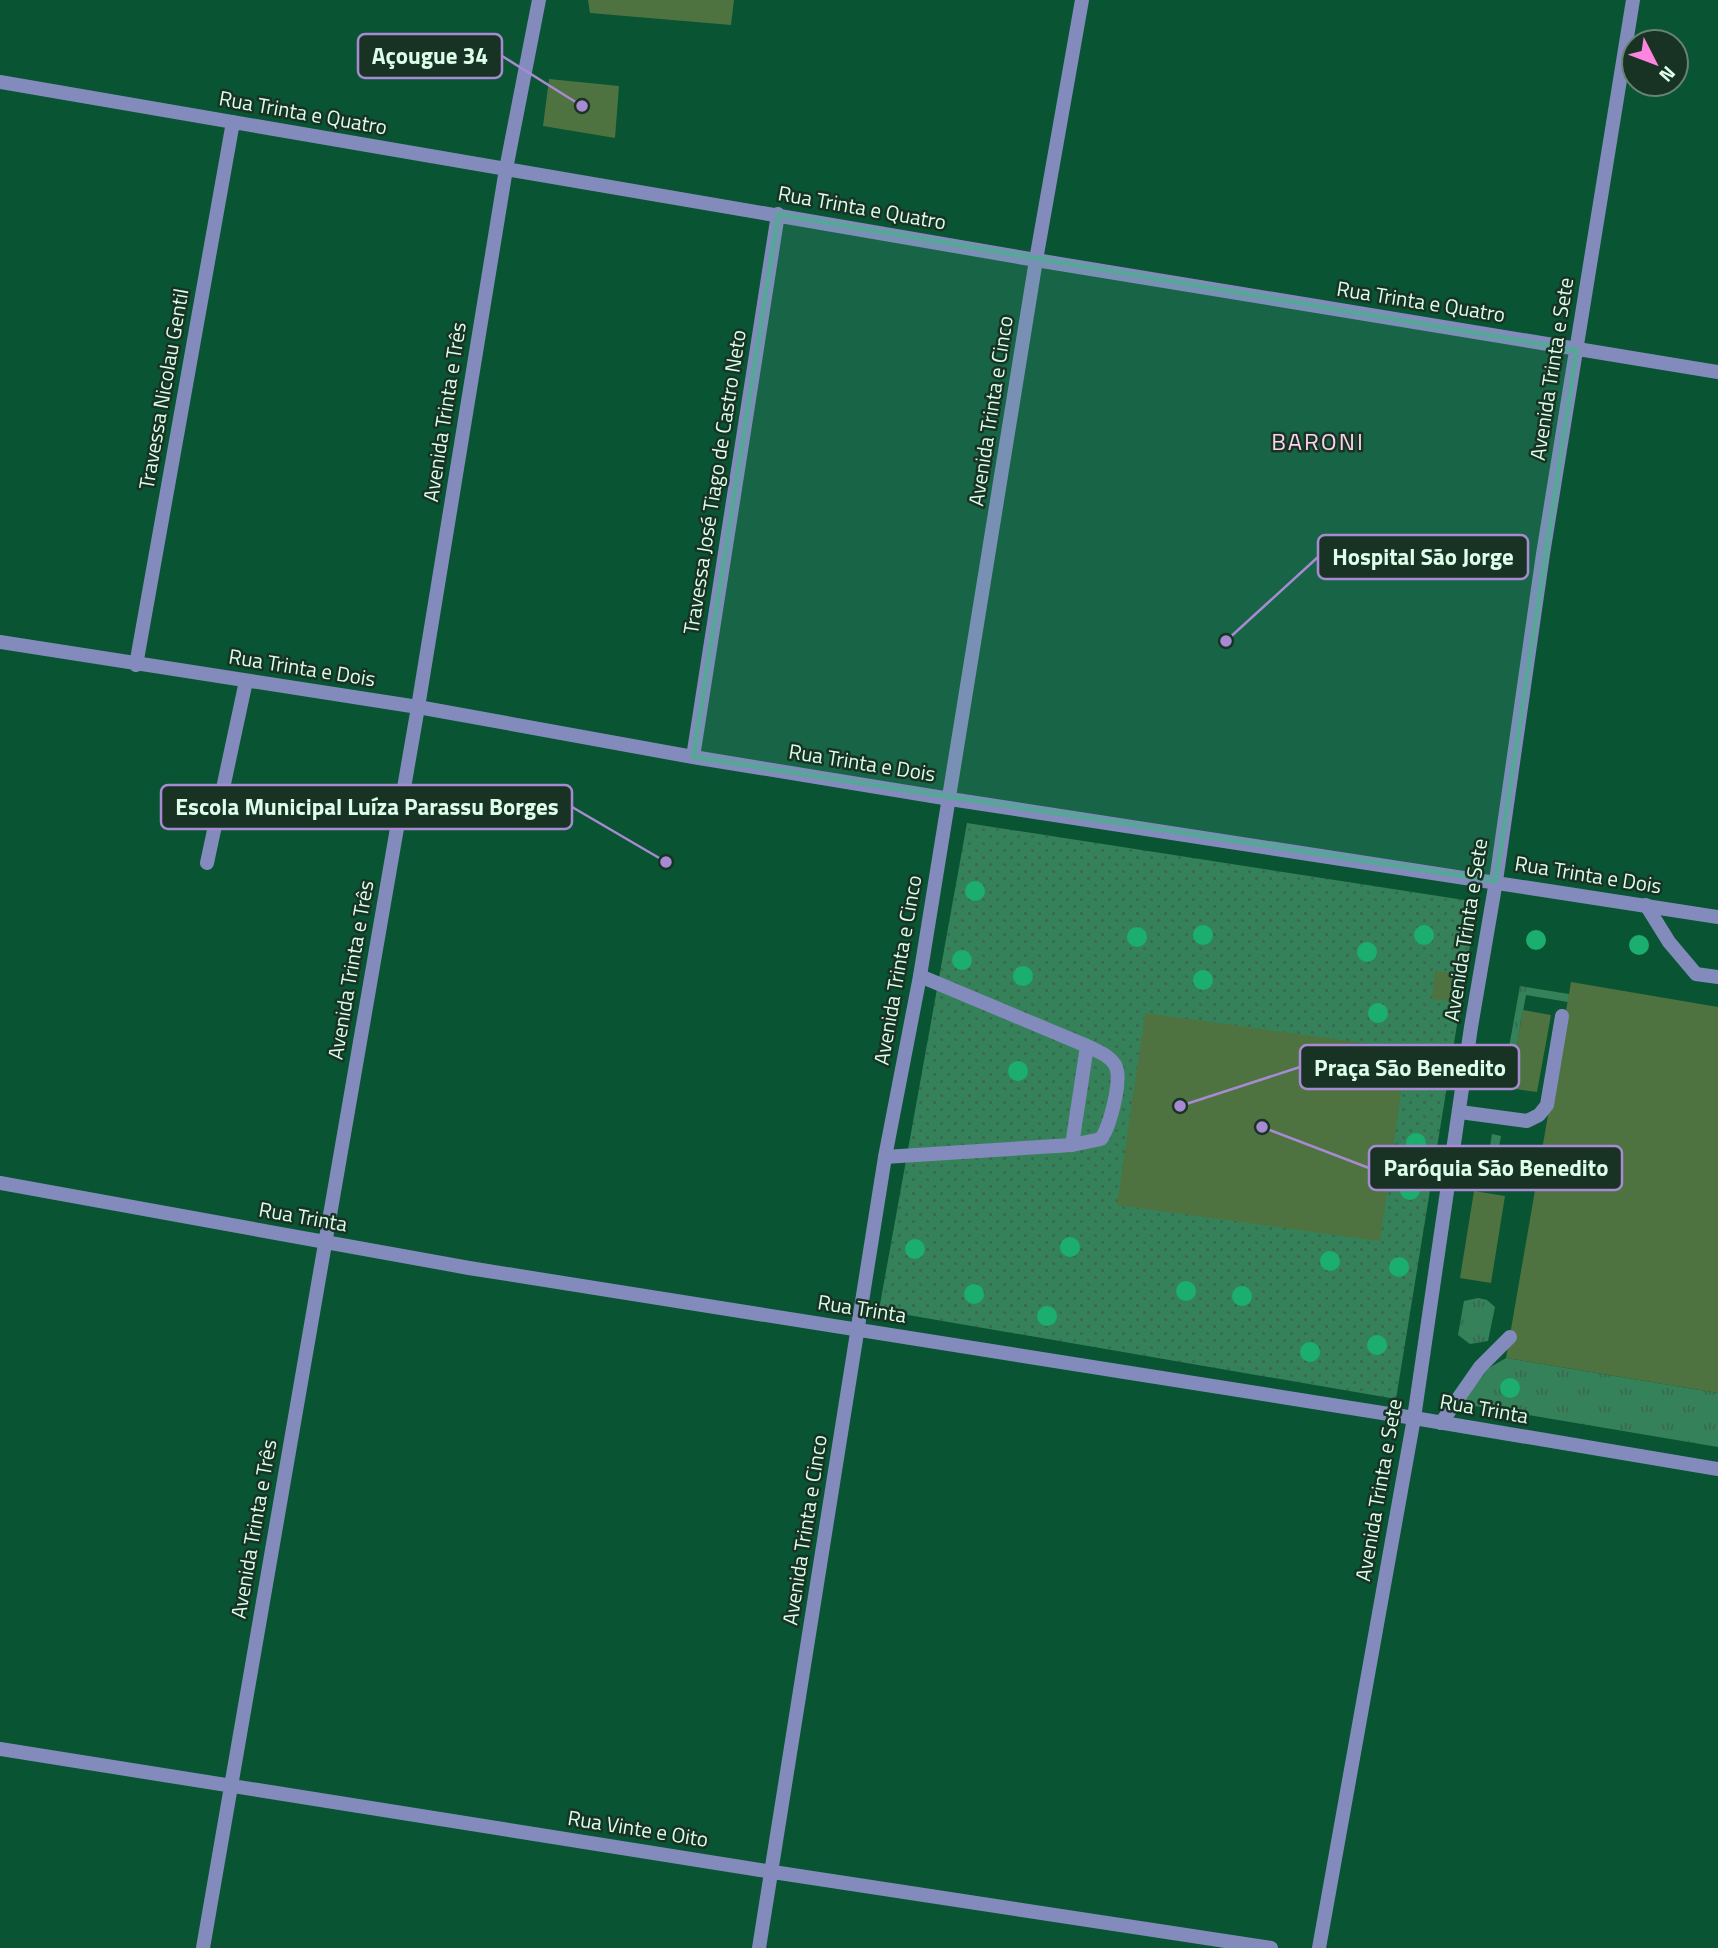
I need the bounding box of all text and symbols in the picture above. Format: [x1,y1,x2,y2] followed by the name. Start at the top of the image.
[1620,28,1690,98] north arrow
[358,34,502,78] callout: Açougue 34
[372,38,488,73] text: Açougue 34
[1653,60,1683,89] text: N
[217,81,390,143] street label: Rua Trinta e Quatro
[776,176,949,238] street label: Rua Trinta e Quatro
[1335,272,1508,330] street label: Rua Trinta e Quatro
[1521,275,1581,463] street label: Avenida Trinta e Sete
[130,286,196,492] street label: Travessa Nicolau Gentil
[959,313,1021,508] street label: Avenida Trinta e Cinco
[414,320,474,504] street label: Avenida Trinta e Três
[674,327,754,636] street label: Travessa José Tiago de Castro Neto
[1271,423,1365,459] district label: BARONI
[1318,535,1528,579] callout: Hospital São Jorge
[1332,539,1514,574] text: Hospital São Jorge
[226,640,378,694] street label: Rua Trinta e Dois
[786,735,938,789] street label: Rua Trinta e Dois
[161,785,572,829] callout: Escola Municipal Luíza Parassu Borges
[175,789,559,824] text: Escola Municipal Luíza Parassu Borges
[1435,836,1495,1024] street label: Avenida Trinta e Sete
[1512,847,1664,901] street label: Rua Trinta e Dois
[865,872,929,1067] street label: Avenida Trinta e Cinco
[318,878,382,1062] street label: Avenida Trinta e Três
[1300,1045,1519,1089] callout: Praça São Benedito
[1314,1050,1506,1085] text: Praça São Benedito
[1369,1146,1622,1190] callout: Paróquia São Benedito
[1384,1150,1608,1185] text: Paróquia São Benedito
[256,1192,350,1240] street label: Rua Trinta
[816,1285,909,1331] street label: Rua Trinta
[1437,1384,1531,1432] street label: Rua Trinta
[1346,1396,1410,1584] street label: Avenida Trinta e Sete
[773,1432,835,1627] street label: Avenida Trinta e Cinco
[221,1437,285,1621] street label: Avenida Trinta e Três
[566,1801,711,1855] street label: Rua Vinte e Oito

